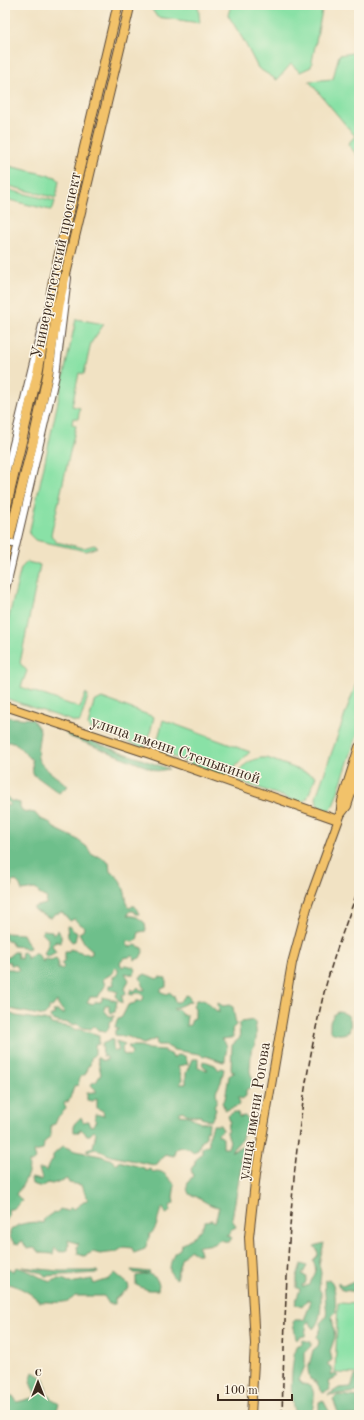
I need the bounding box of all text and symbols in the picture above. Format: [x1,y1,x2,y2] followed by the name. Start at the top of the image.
[29,171,85,360] street label: Университетский проспект
[88,714,262,788] street label: улица имени Степыкиной
[236,1041,274,1182] street label: улица имени Рогова
[18,1362,58,1402] north arrow
[34,1368,42,1379] text: С
[218,1376,292,1402] scale bar
[224,1385,258,1397] text: 100 m

